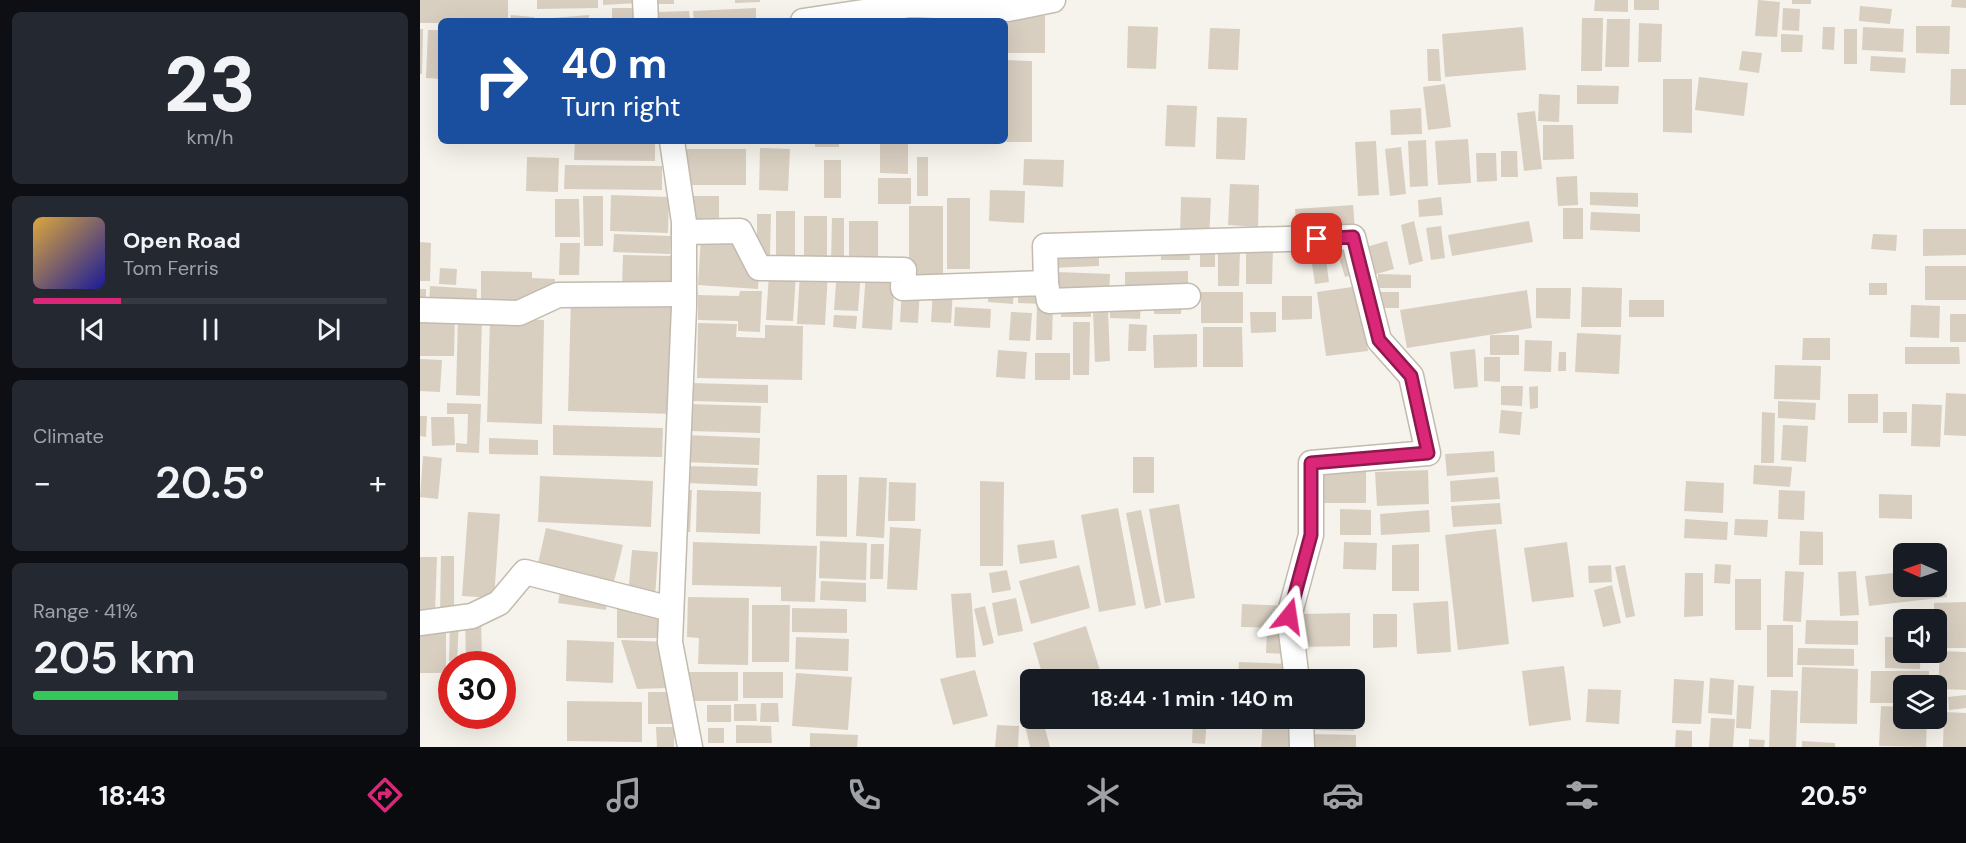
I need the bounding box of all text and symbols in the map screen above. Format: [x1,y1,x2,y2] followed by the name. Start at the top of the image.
[164,34,256,135] text: 23
[561,36,667,91] text: 40 m
[462,42,540,120] icon: right
[561,89,681,124] text: Turn right
[186,124,234,150] text: km/h
[1291,213,1342,264] pin
[1300,222,1333,255] icon: arrive
[123,226,241,255] text: Open Road
[123,255,219,281] text: Tom Ferris
[76,313,109,346] icon: previous
[194,313,227,346] icon: pause
[312,313,345,346] icon: next
[33,423,104,449] text: Climate
[155,453,265,512] text: 20.5°
[33,461,51,504] text: −
[369,461,387,504] text: +
[1893,543,1947,597] north arrow
[1893,543,1947,729] map controls
[1257,584,1321,648] position arrow
[33,598,138,624] text: Range · 41%
[1893,609,1947,663] button: sound
[33,628,196,687] text: 205 km
[438,651,516,729] speed limit sign: 30
[1893,675,1947,729] button: layers
[1092,684,1293,713] text: 18:44 · 1 min · 140 m
[364,774,406,816] icon: directions
[603,774,645,816] icon: music
[843,774,885,816] icon: phone
[1082,774,1124,816] icon: climate
[1322,774,1364,816] icon: car
[1561,774,1603,816] icon: filters
[99,778,166,813] text: 18:43
[1800,778,1867,813] text: 20.5°

